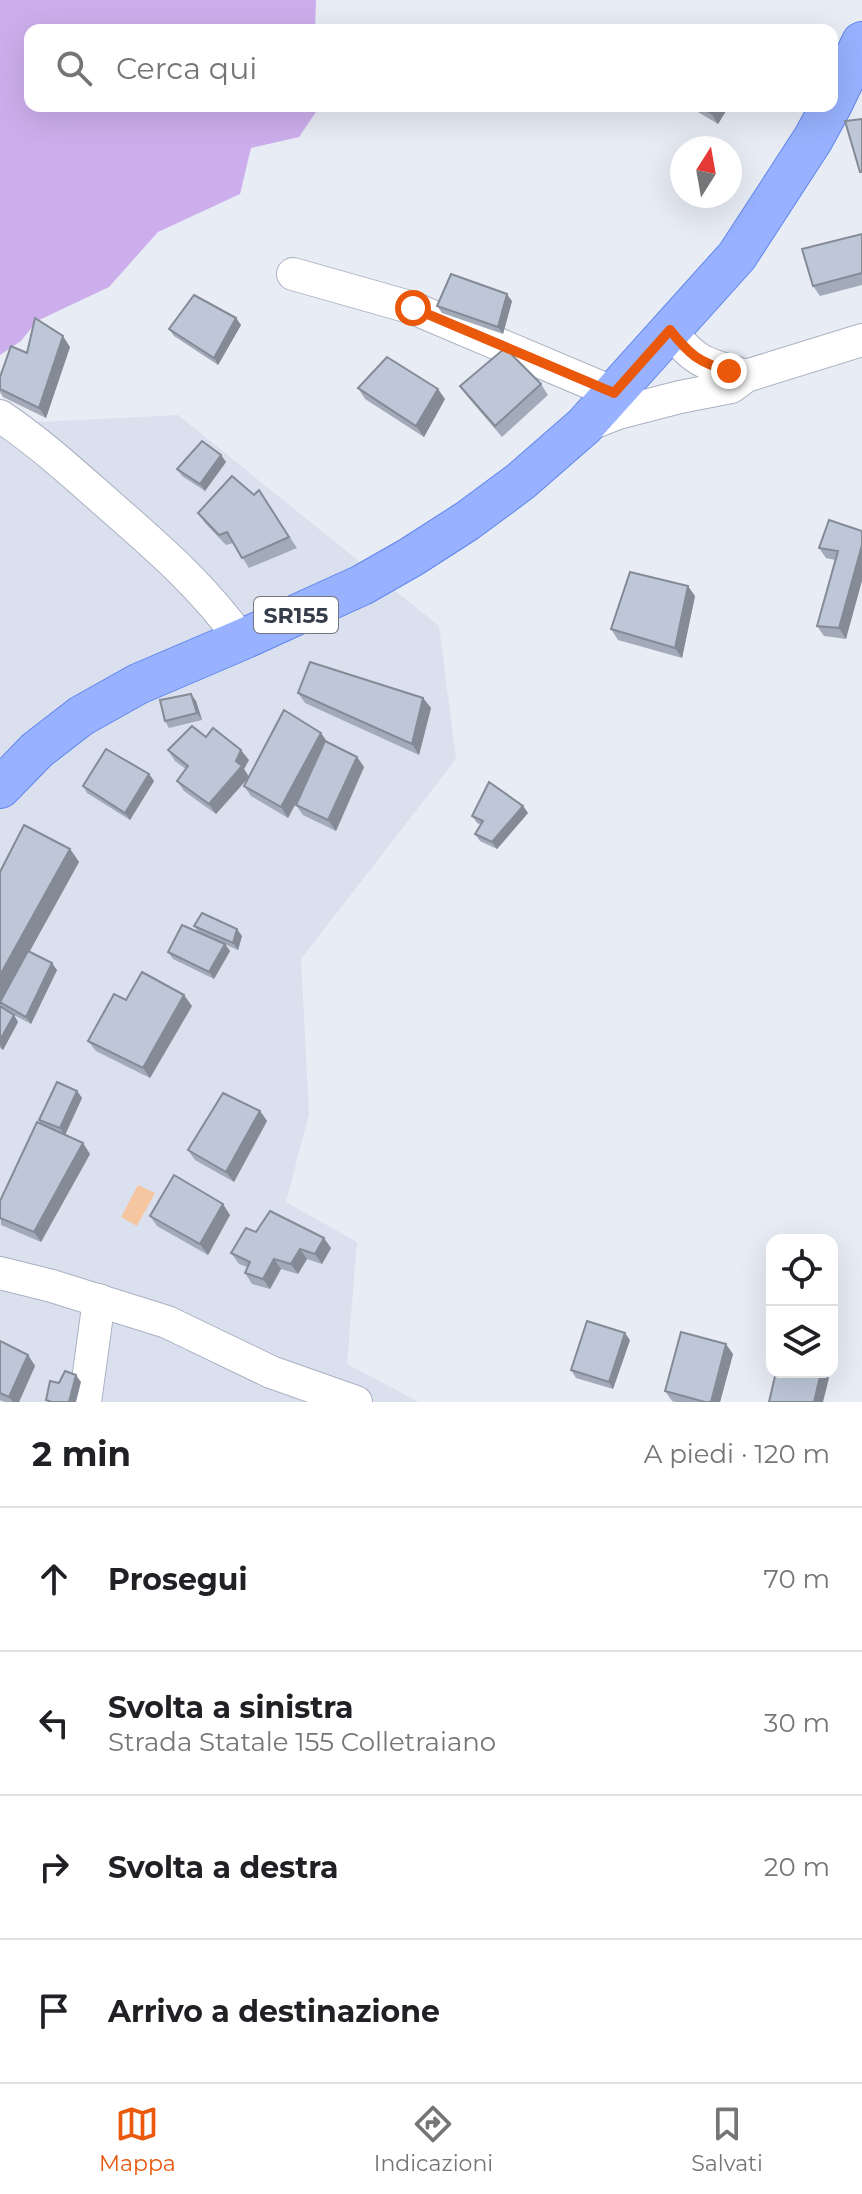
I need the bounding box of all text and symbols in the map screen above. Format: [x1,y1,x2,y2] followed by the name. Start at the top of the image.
[24,24,838,112] search box
[52,46,96,90] icon: search
[116,50,257,87] text: Cerca qui
[670,136,742,208] north arrow
[395,290,431,326] route start
[711,353,747,389] route end
[254,597,338,633] road number: SR155
[766,1234,838,1378] map controls
[766,1234,838,1306] button: locate
[766,1306,838,1378] button: layers
[32,1433,131,1475] text: 2 min
[644,1438,830,1470] text: A piedi · 120 m
[32,1557,76,1601] icon: ahead
[108,1561,247,1598] text: Prosegui
[764,1563,830,1595] text: 70 m
[108,1689,354,1726] text: Svolta a sinistra
[32,1701,76,1745] icon: left
[764,1707,830,1739] text: 30 m
[108,1726,496,1758] text: Strada Statale 155 Colletraiano
[32,1845,76,1889] icon: right
[108,1849,338,1886] text: Svolta a destra
[764,1851,830,1883] text: 20 m
[32,1989,76,2033] icon: arrive
[108,1993,440,2030] text: Arrivo a destinazione
[99,2102,176,2177] tab: Mappa
[374,2102,493,2177] tab: Indicazioni
[691,2102,763,2177] tab: Salvati

